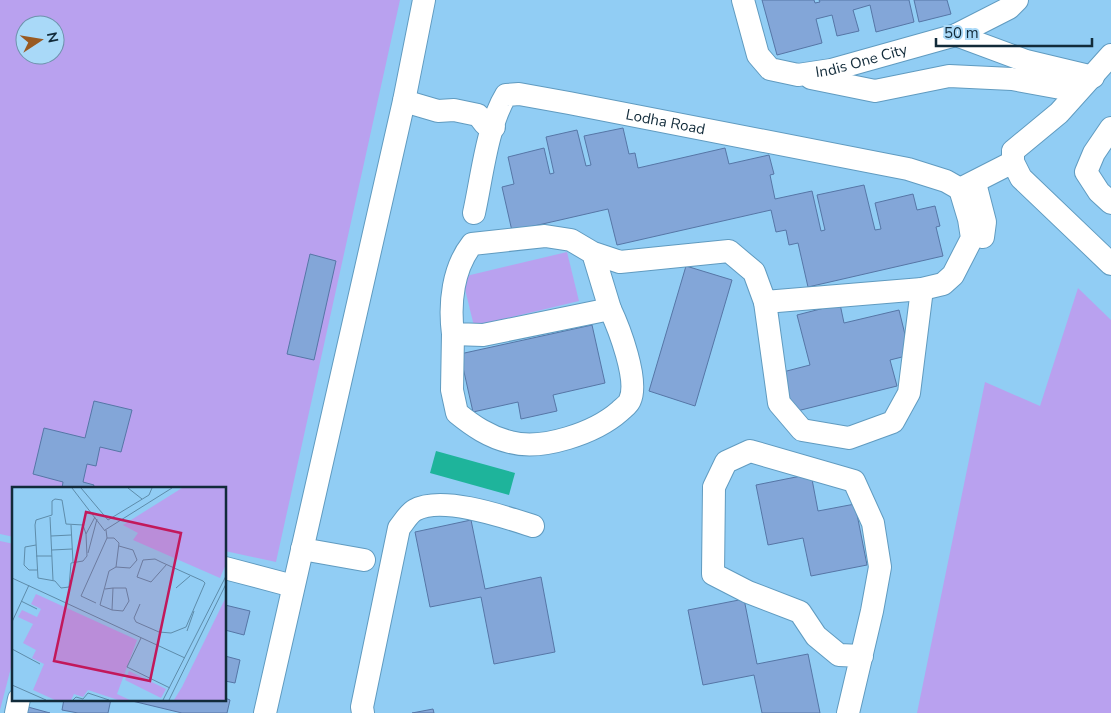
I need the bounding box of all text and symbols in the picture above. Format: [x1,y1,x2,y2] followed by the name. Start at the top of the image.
[15,15,65,65] north arrow
[936,15,1092,47] scale bar
[944,23,979,43] text: 50 m
[42,30,63,45] text: N
[814,39,910,82] street label: Indis One City
[624,104,707,139] street label: Lodha Road
[12,487,226,700] inset map

